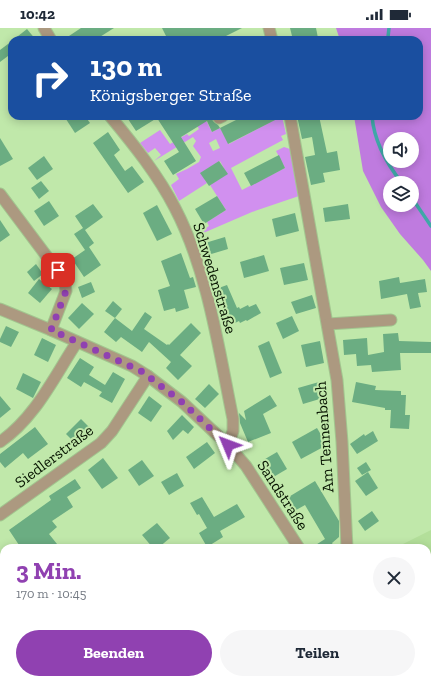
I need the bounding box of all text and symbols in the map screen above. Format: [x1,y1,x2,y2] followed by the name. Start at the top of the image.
[20,5,55,23] text: 10:42
[90,50,162,83] text: 130 m
[24,52,76,104] icon: right
[90,84,252,106] text: Königsberger Straße
[383,132,419,212] map controls
[383,132,419,168] button: sound
[383,176,419,212] button: layers
[189,220,241,336] street label: Schwedenstraße
[41,253,75,287] pin
[47,259,69,281] icon: arrive
[311,381,337,493] street label: Am Tennenbach
[11,420,97,492] street label: Siedlerstraße
[207,424,249,466] position arrow
[253,456,313,534] street label: Sandstraße
[16,556,82,585] text: 3 Min.
[373,557,415,599] button: close
[16,586,86,601] text: 170 m · 10:45
[16,630,212,676] button: Beenden
[220,630,415,676] button: Teilen

